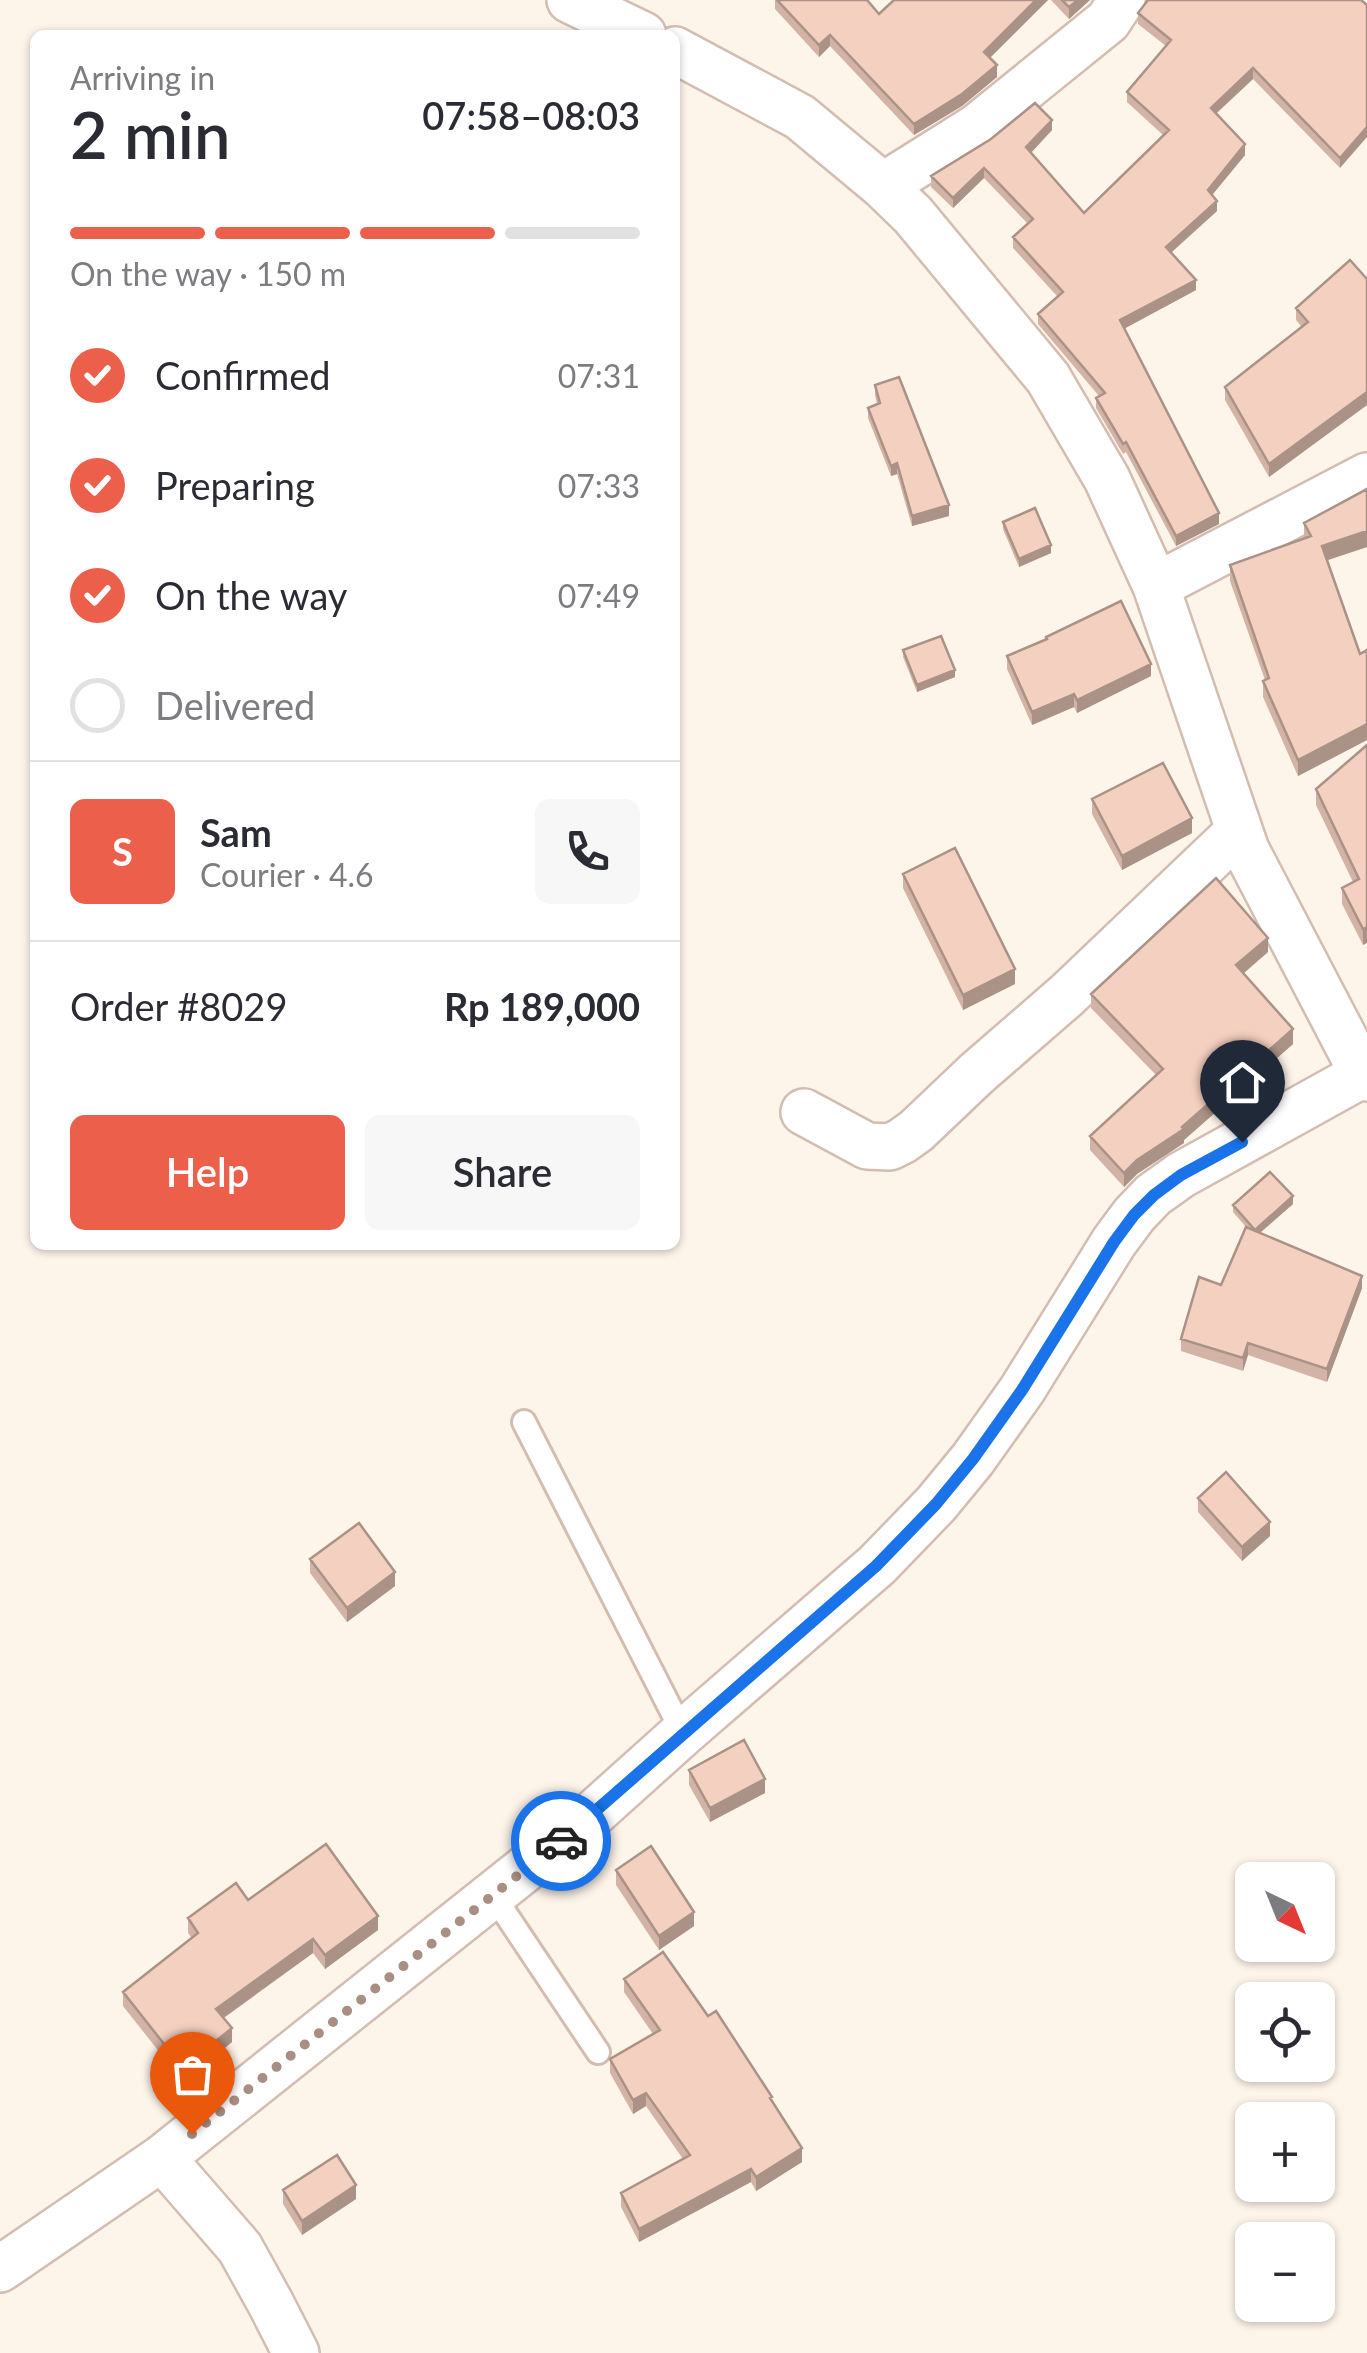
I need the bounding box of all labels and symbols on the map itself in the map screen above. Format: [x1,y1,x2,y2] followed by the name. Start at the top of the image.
[1200,1040,1285,1143] pin
[511,1791,611,1891] courier
[1235,1862,1335,1962] north arrow
[150,2032,235,2135] pin

